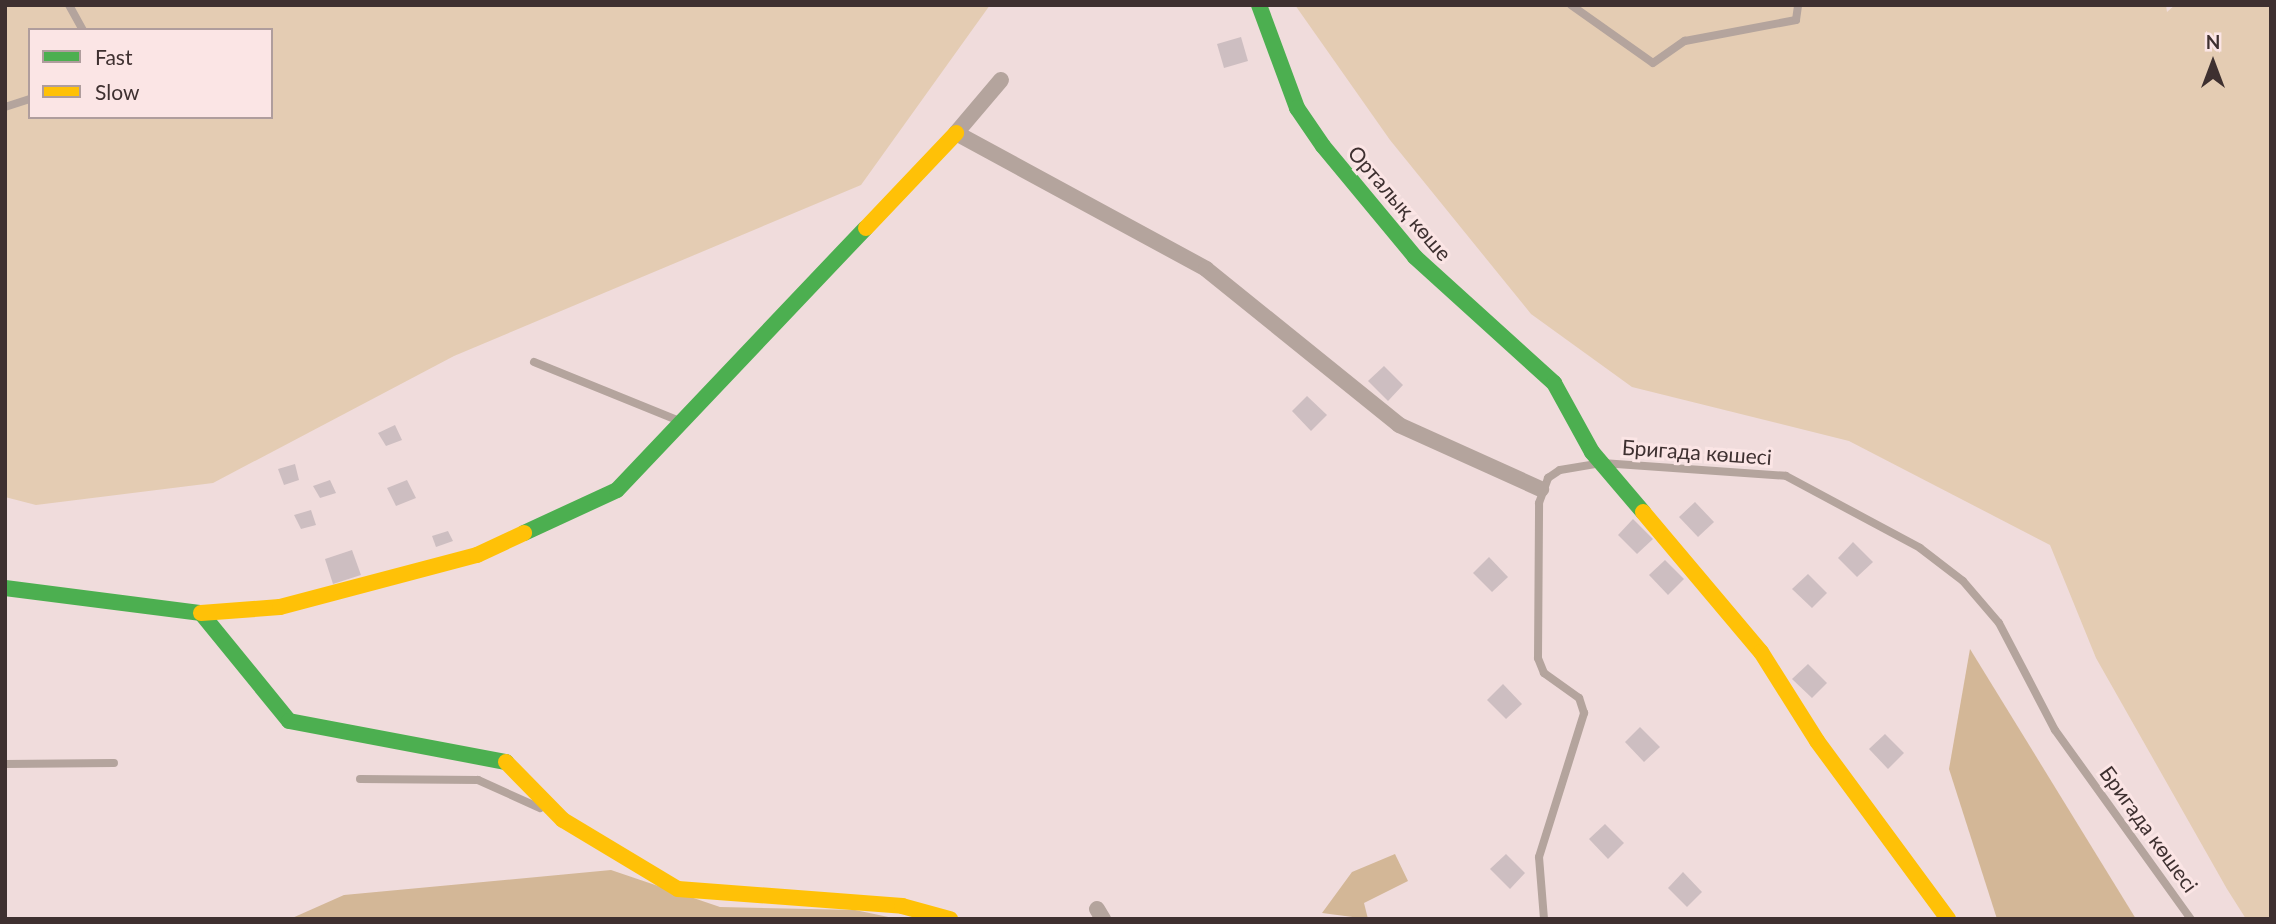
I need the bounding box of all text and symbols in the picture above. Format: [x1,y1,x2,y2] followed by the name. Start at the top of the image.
[28,28,273,119] legend
[2178,28,2248,98] north arrow
[2206,30,2220,53] text: N
[95,44,132,69] text: Fast
[95,79,139,104] text: Slow
[1343,140,1457,266] street label: Орталық көше
[1621,434,1773,470] street label: Бригада көшесі
[2095,761,2203,897] street label: Бригада көшесі

